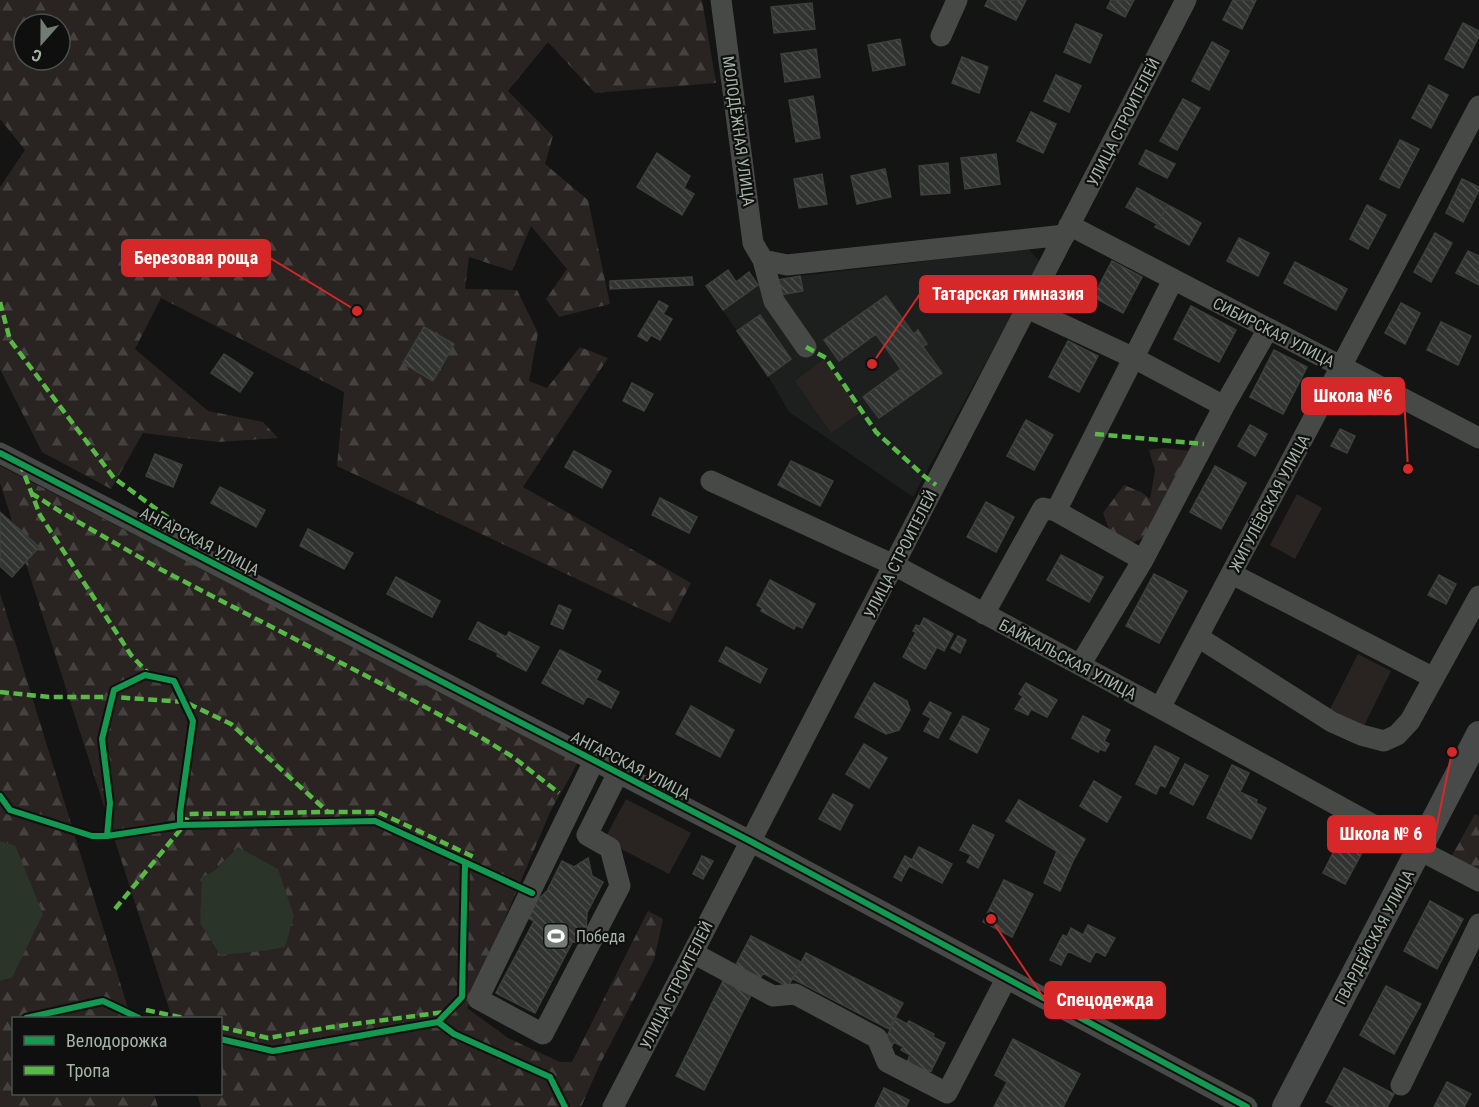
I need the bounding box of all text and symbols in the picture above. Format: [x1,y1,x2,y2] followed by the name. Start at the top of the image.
[12,12,72,72] north arrow
[29,45,44,66] text: С
[719,55,758,207] street label: МОЛОДЁЖНАЯ УЛИЦА
[1083,55,1164,189] street label: УЛИЦА СТРОИТЕЛЕЙ
[122,240,270,276] callout: Березовая роща
[134,247,258,268] text: Березовая роща
[920,276,1096,312] callout: Татарская гимназия
[932,283,1084,304] text: Татарская гимназия
[1210,294,1338,371] street label: СИБИРСКАЯ УЛИЦА
[1302,378,1404,414] callout: Школа №6
[1314,385,1392,406] text: Школа №6
[1225,431,1314,575] street label: ЖИГУЛЁВСКАЯ УЛИЦА
[860,487,941,621] street label: УЛИЦА СТРОИТЕЛЕЙ
[137,503,263,580] street label: АНГАРСКАЯ УЛИЦА
[996,615,1140,704] street label: БАЙКАЛЬСКАЯ УЛИЦА
[568,727,694,804] street label: АНГАРСКАЯ УЛИЦА
[1328,816,1435,852] callout: Школа № 6
[1340,823,1422,844] text: Школа № 6
[1331,867,1418,1008] street label: ГВАРДЕЙСКАЯ УЛИЦА
[636,918,717,1052] street label: УЛИЦА СТРОИТЕЛЕЙ
[541,921,571,951] sports icon: Победа
[576,927,625,946] place label: Победа
[1045,982,1165,1018] callout: Спецодежда
[1057,989,1153,1010] text: Спецодежда
[12,1017,222,1095] legend
[66,1030,167,1051] text: Велодорожка
[66,1060,110,1081] text: Тропа

